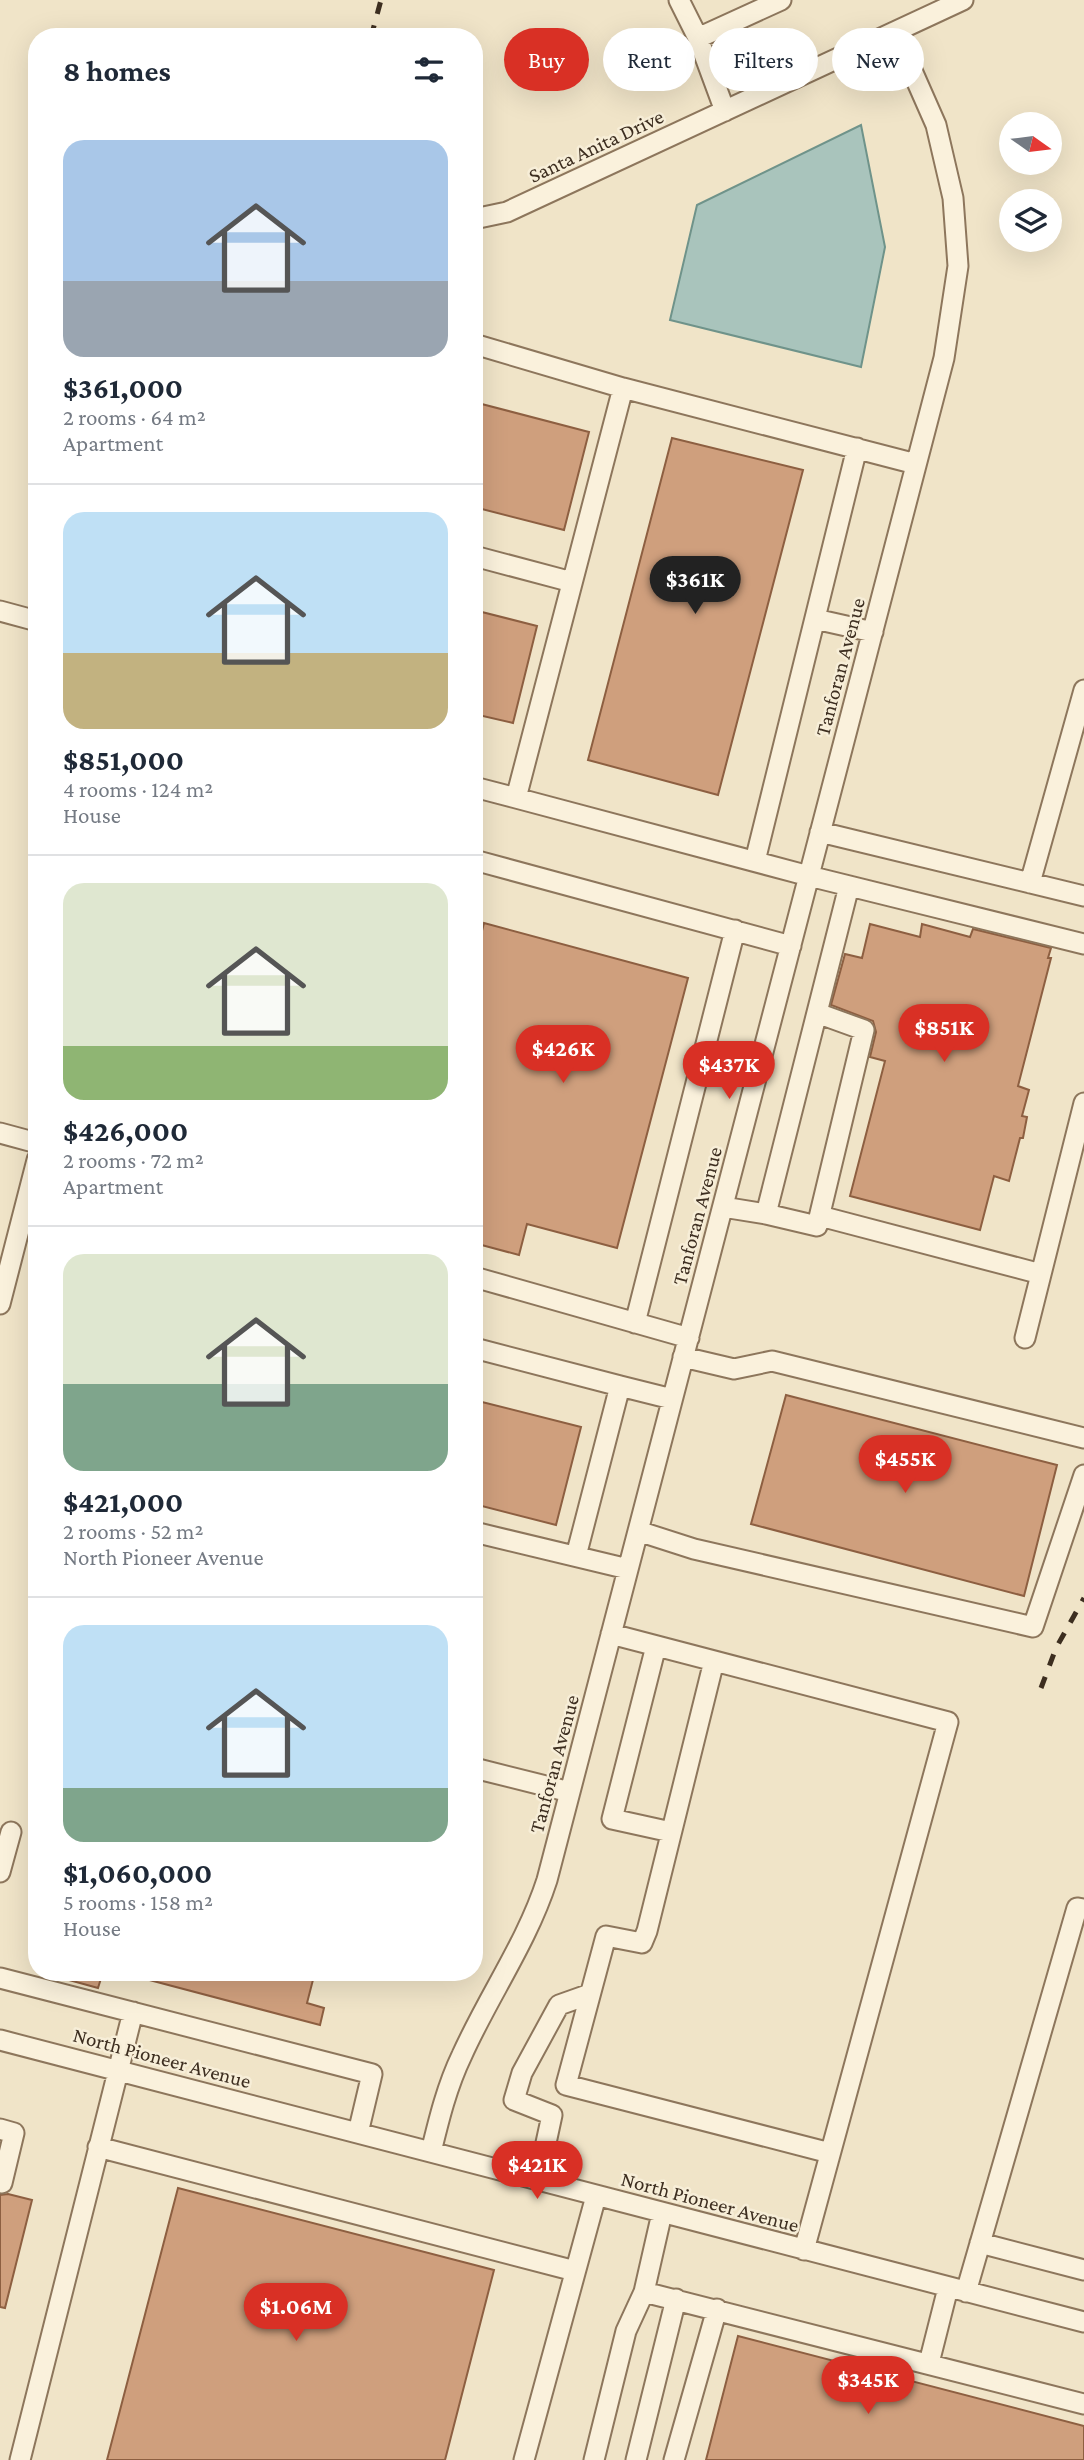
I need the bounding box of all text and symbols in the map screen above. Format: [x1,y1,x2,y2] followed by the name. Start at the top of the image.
[504,28,589,91] chip: Buy
[603,28,695,91] chip: Rent
[709,28,818,91] chip: Filters
[832,28,924,91] chip: New
[410,51,448,89] icon: filters
[63,54,171,87] text: 8 homes
[525,104,667,188] street label: Santa Anita Drive
[999,112,1062,175] north arrow
[999,112,1062,252] map controls
[193,185,319,311] icon: home
[999,189,1062,252] button: layers
[63,371,183,404] text: $361,000
[63,404,206,430] text: 2 rooms · 64 m²
[63,430,163,456] text: Apartment
[646,556,744,616] pin: $361K
[193,557,319,683] icon: home
[666,566,724,592] text: $361K
[810,595,870,739] street label: Tanforan Avenue
[63,743,184,776] text: $851,000
[63,776,213,802] text: 4 rooms · 124 m²
[63,802,121,828] text: House
[193,928,319,1054] icon: home
[895,1004,993,1064] pin: $851K
[914,1014,974,1040] text: $851K
[514,1026,612,1085] pin: $426K
[532,1035,594,1061] text: $426K
[680,1042,778,1101] pin: $437K
[699,1051,759,1077] text: $437K
[63,1114,188,1147] text: $426,000
[667,1144,727,1288] street label: Tanforan Avenue
[63,1147,204,1173] text: 2 rooms · 72 m²
[63,1173,163,1199] text: Apartment
[193,1299,319,1425] icon: home
[856,1436,954,1495] pin: $455K
[875,1445,935,1471] text: $455K
[63,1485,183,1518] text: $421,000
[63,1518,203,1544] text: 2 rooms · 52 m²
[63,1544,264,1570] text: North Pioneer Avenue
[193,1670,319,1796] icon: home
[524,1692,584,1836] street label: Tanforan Avenue
[63,1856,212,1889] text: $1,060,000
[63,1889,213,1915] text: 5 rooms · 158 m²
[63,1915,121,1941] text: House
[70,2023,254,2093] street label: North Pioneer Avenue
[488,2142,586,2201] pin: $421K
[508,2151,566,2177] text: $421K
[618,2167,802,2237] street label: North Pioneer Avenue
[239,2284,353,2343] pin: $1.06M
[260,2293,332,2319] text: $1.06M
[819,2356,917,2416] pin: $345K
[838,2366,898,2392] text: $345K

